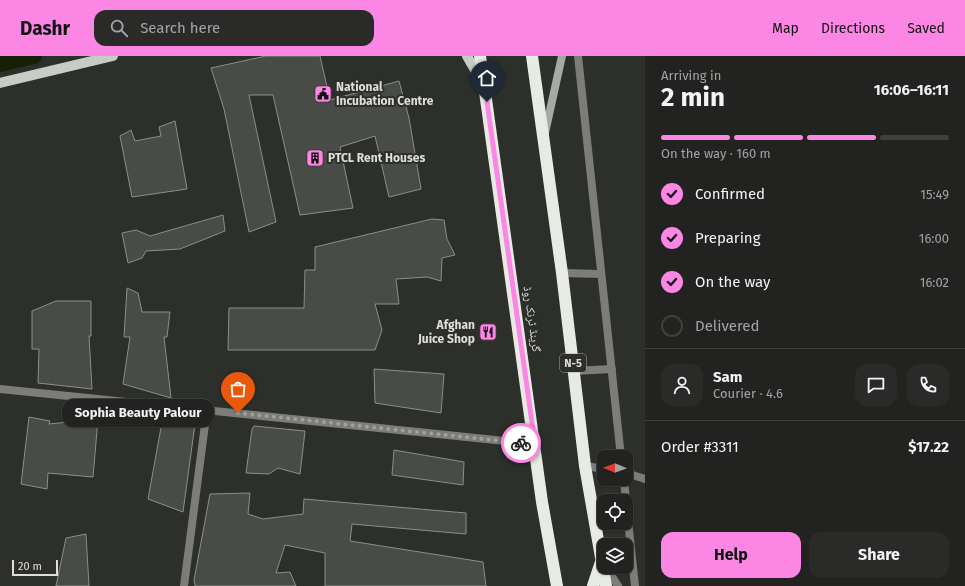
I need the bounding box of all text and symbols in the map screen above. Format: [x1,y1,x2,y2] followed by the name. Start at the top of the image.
[94,10,374,46] search box
[20,17,70,40] text: Dashr
[108,17,130,39] icon: search
[140,19,220,37] text: Search here
[772,20,799,37] text: Map
[821,20,885,37] text: Directions
[907,20,945,37] text: Saved
[470,61,504,102] pin
[476,67,498,89] icon: home
[661,68,721,83] text: Arriving in
[336,80,434,108] place label: National Incubation Centre
[874,81,949,99] text: 16:06–16:11
[661,82,725,113] text: 2 min
[313,84,333,104] public building icon: National Incubation Centre
[661,146,771,161] text: On the way · 160 m
[305,148,325,168] building icon: PTCL Rent Houses
[328,151,425,165] place label: PTCL Rent Houses
[661,183,683,205] icon: check
[695,185,765,203] text: Confirmed
[920,187,949,202] text: 15:49
[661,227,683,249] icon: check
[695,229,760,247] text: Preparing
[919,231,949,246] text: 16:00
[661,271,683,293] icon: check
[695,273,770,291] text: On the way
[920,275,949,290] text: 16:02
[520,285,544,353] street label: گرینڈ ٹرنک روڈ
[695,317,759,335] text: Delivered
[417,318,475,346] place label: Afghan Juice Shop
[478,322,498,342] restaurant icon: Afghan Juice Shop
[560,354,586,372] road number: N-5
[661,364,703,406] button: person
[855,364,897,406] button: chat
[907,364,949,406] button: phone
[713,368,742,386] text: Sam
[221,372,255,413] pin
[227,378,249,400] icon: bag
[713,386,783,401] text: Courier · 4.6
[62,399,214,427] callout: Sophia Beauty Palour
[75,405,201,420] text: Sophia Beauty Palour
[501,423,541,463] courier
[510,432,532,454] icon: bike
[661,438,739,456] text: Order #3311
[908,438,949,456] text: $17.22
[597,450,633,486] north arrow
[597,450,633,574] map controls
[597,494,633,530] button: locate
[661,532,801,578] button: Help
[809,532,949,578] button: Share
[597,538,633,574] button: layers
[12,558,58,577] scale bar
[18,560,42,573] text: 20 m

